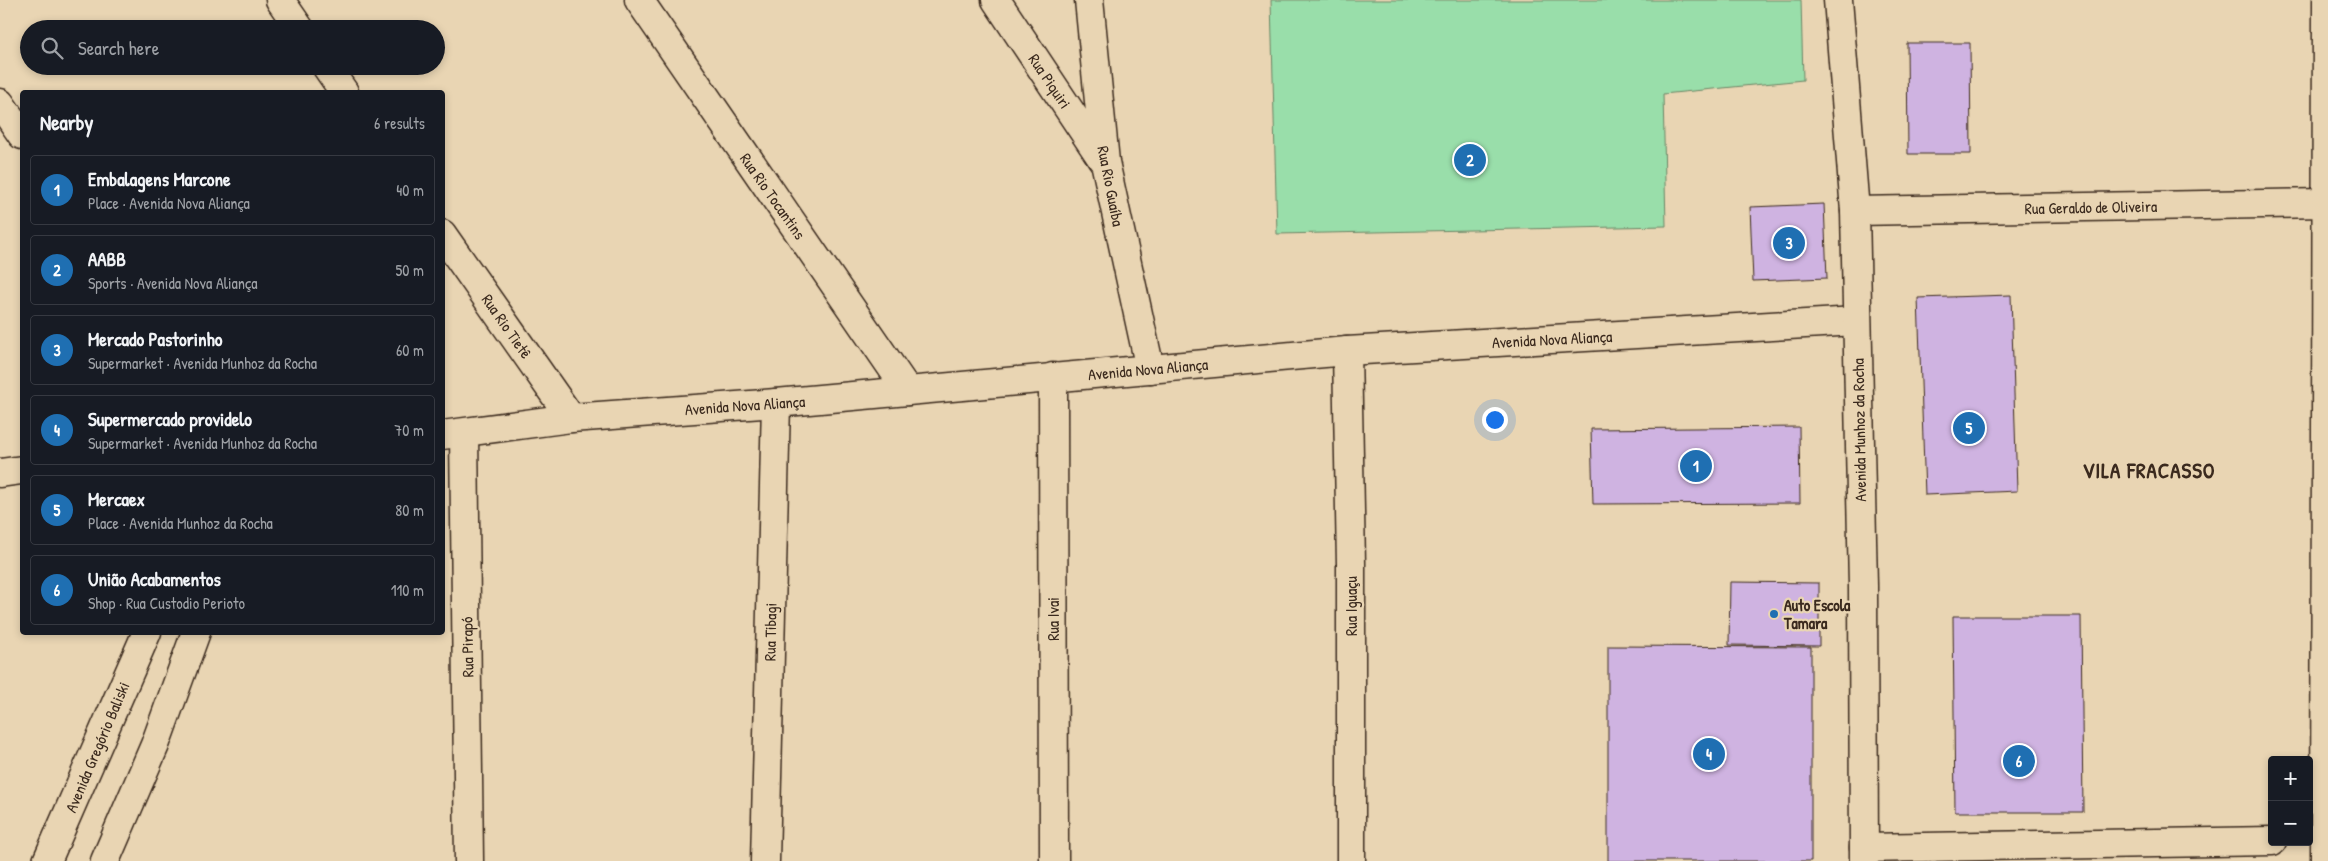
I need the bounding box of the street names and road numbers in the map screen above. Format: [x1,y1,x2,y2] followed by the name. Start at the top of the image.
[1024,49,1076,113] street label: Rua Piquiri
[1092,144,1130,228] street label: Rua Rio Guaíba
[735,148,811,244] street label: Rua Rio Tocantins
[2025,195,2157,219] street label: Rua Geraldo de Oliveira
[477,289,538,363] street label: Rua Rio Tietê
[1491,325,1613,353] street label: Avenida Nova Aliança
[1087,353,1209,385] street label: Avenida Nova Aliança
[1847,358,1871,502] street label: Avenida Munhoz da Rocha
[684,390,806,420] street label: Avenida Nova Aliança
[1340,576,1362,636] street label: Rua Iguaçu
[1042,597,1064,641] street label: Rua Ivai
[758,603,782,661] street label: Rua Tibagi
[455,616,479,677] street label: Rua Pirapó
[60,678,134,816] street label: Avenida Gregório Baliski

